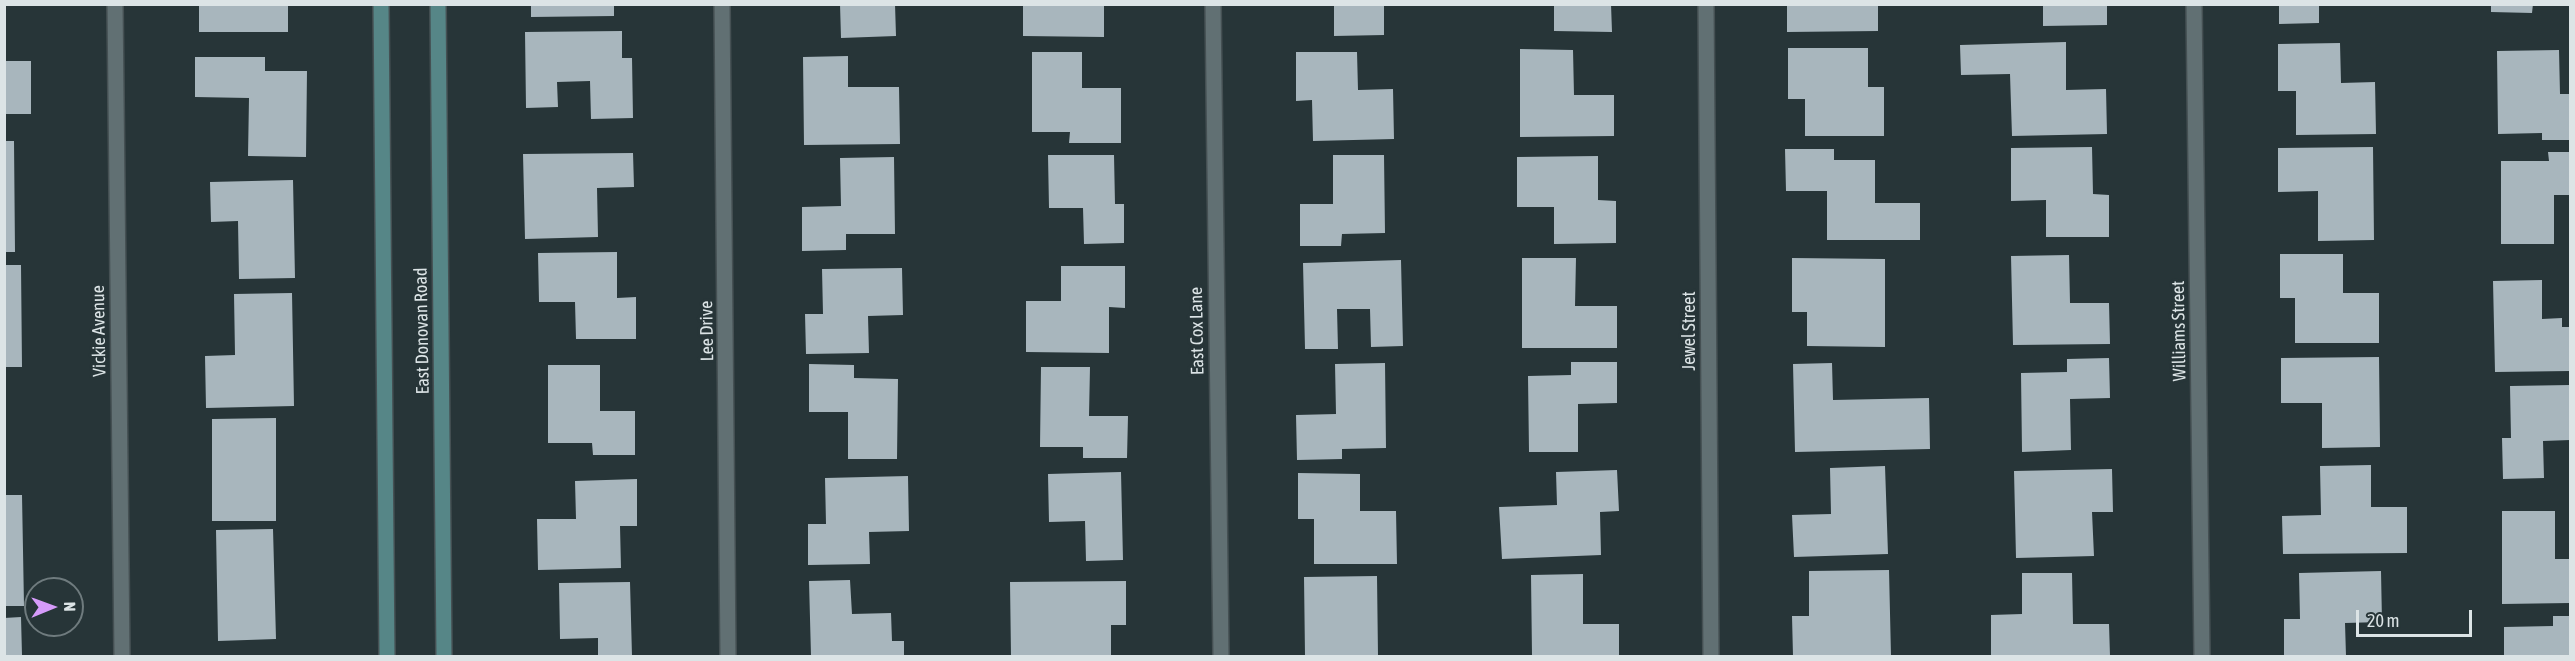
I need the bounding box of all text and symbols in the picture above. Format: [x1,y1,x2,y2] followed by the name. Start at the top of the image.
[410,267,434,395] street label: East Donovan Road
[2167,281,2191,381] street label: Williams Street
[87,285,111,377] street label: Vickie Avenue
[1185,287,1209,375] street label: East Cox Lane
[1678,291,1700,371] street label: Jewel Street
[696,301,718,361] street label: Lee Drive
[24,577,84,637] north arrow
[2359,598,2474,636] scale bar
[61,602,79,612] text: N
[2367,610,2399,631] text: 20 m

